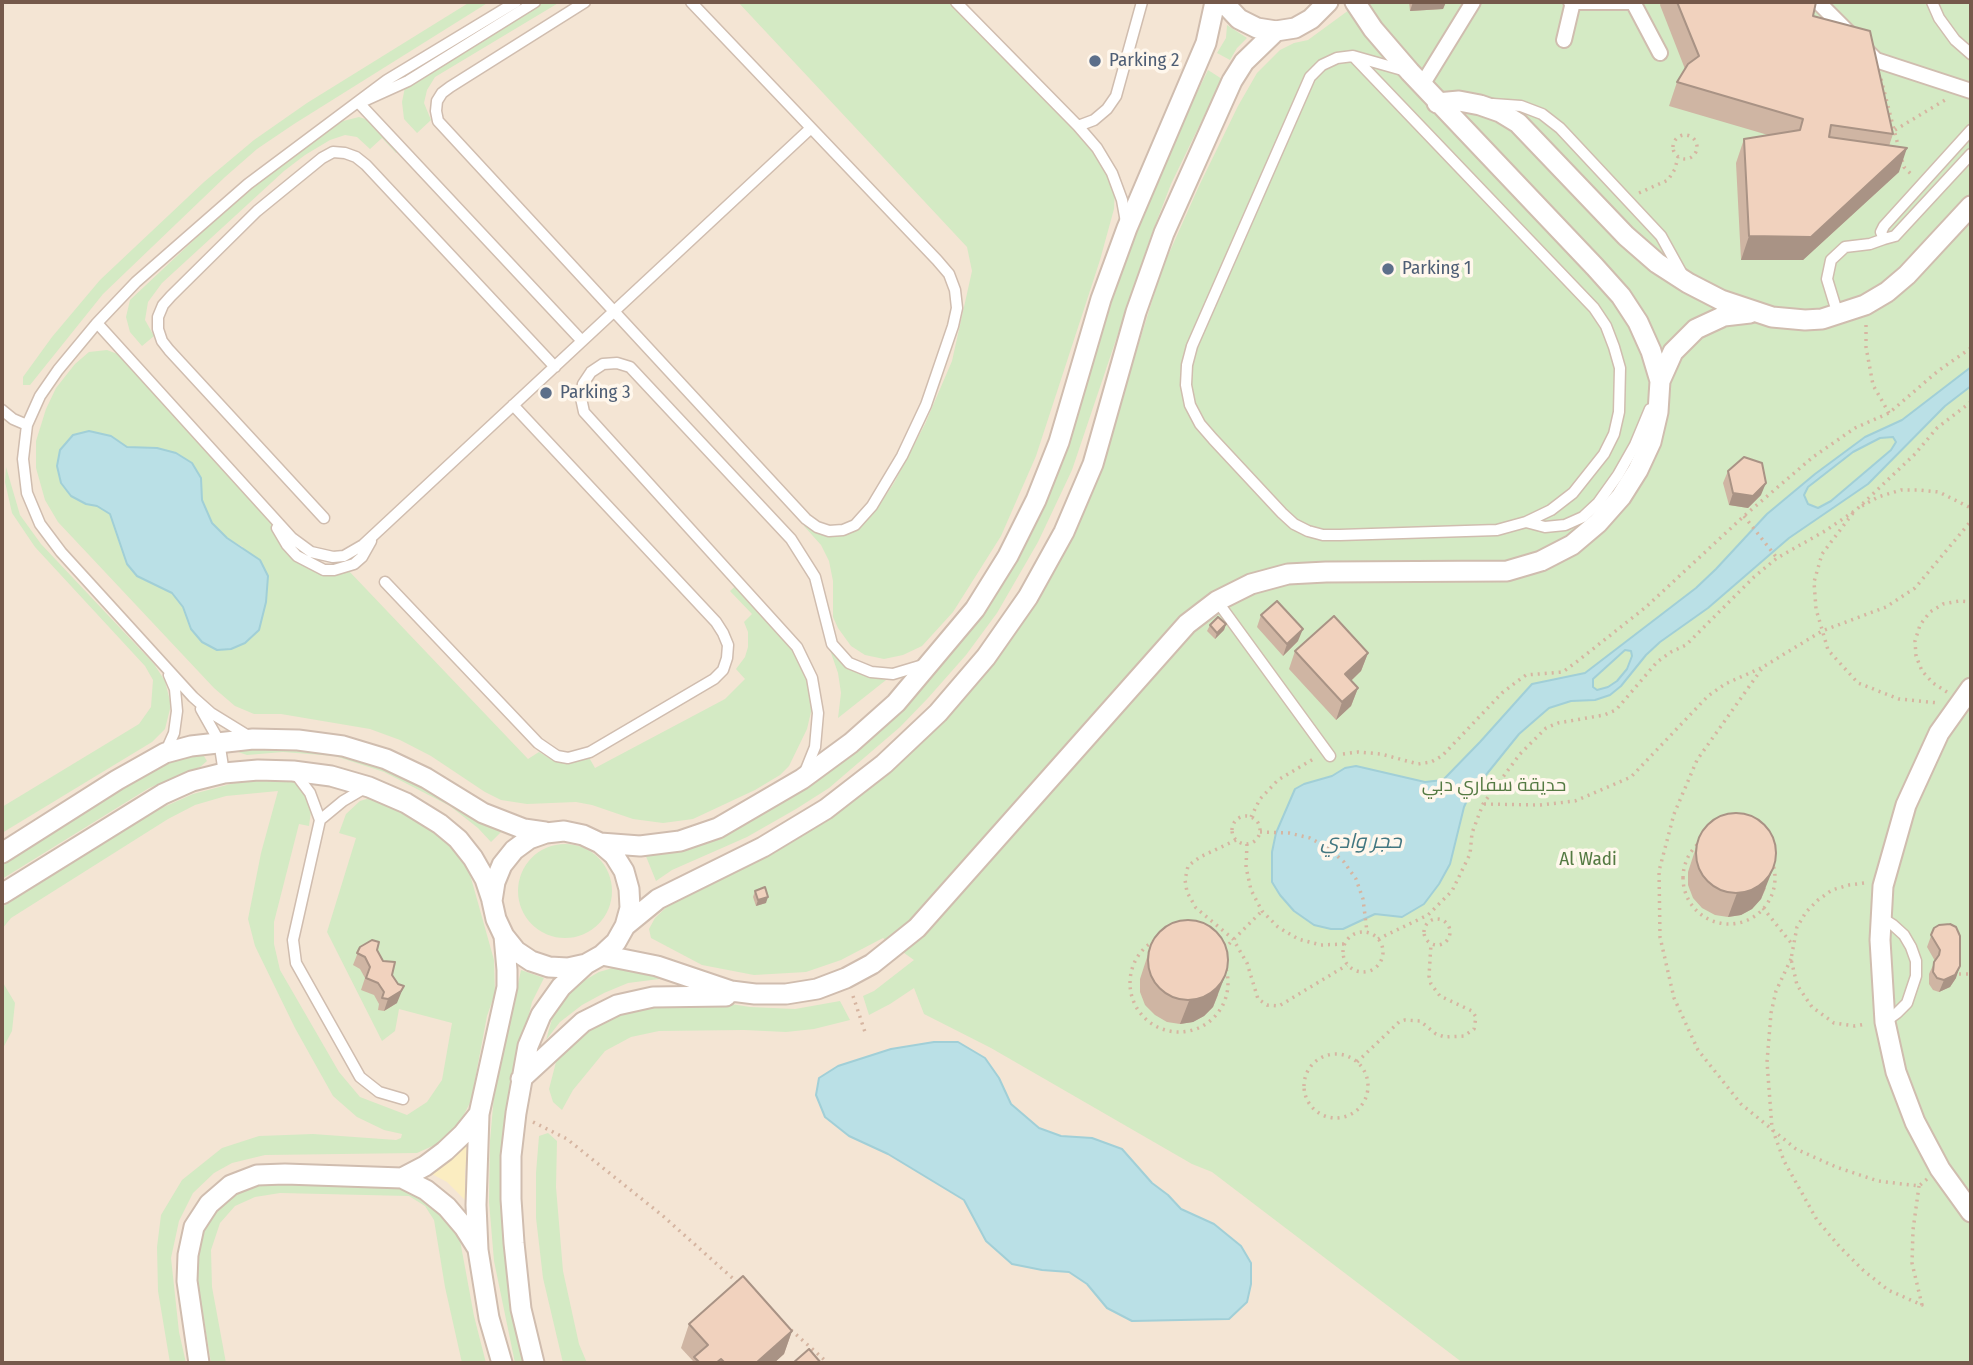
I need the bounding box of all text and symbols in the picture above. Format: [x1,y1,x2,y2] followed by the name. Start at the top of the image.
[1109,50,1179,72] place label: Parking 2
[1087,53,1103,69] marker: Parking 2
[1402,258,1471,280] place label: Parking 1
[1380,261,1396,277] marker: Parking 1
[560,382,631,404] place label: Parking 3
[538,385,554,401] marker: Parking 3
[1422,775,1566,797] park label: حديقة سفاري دبي
[1320,829,1402,855] water label: حجر وادي
[1559,849,1617,871] park label: Al Wadi

